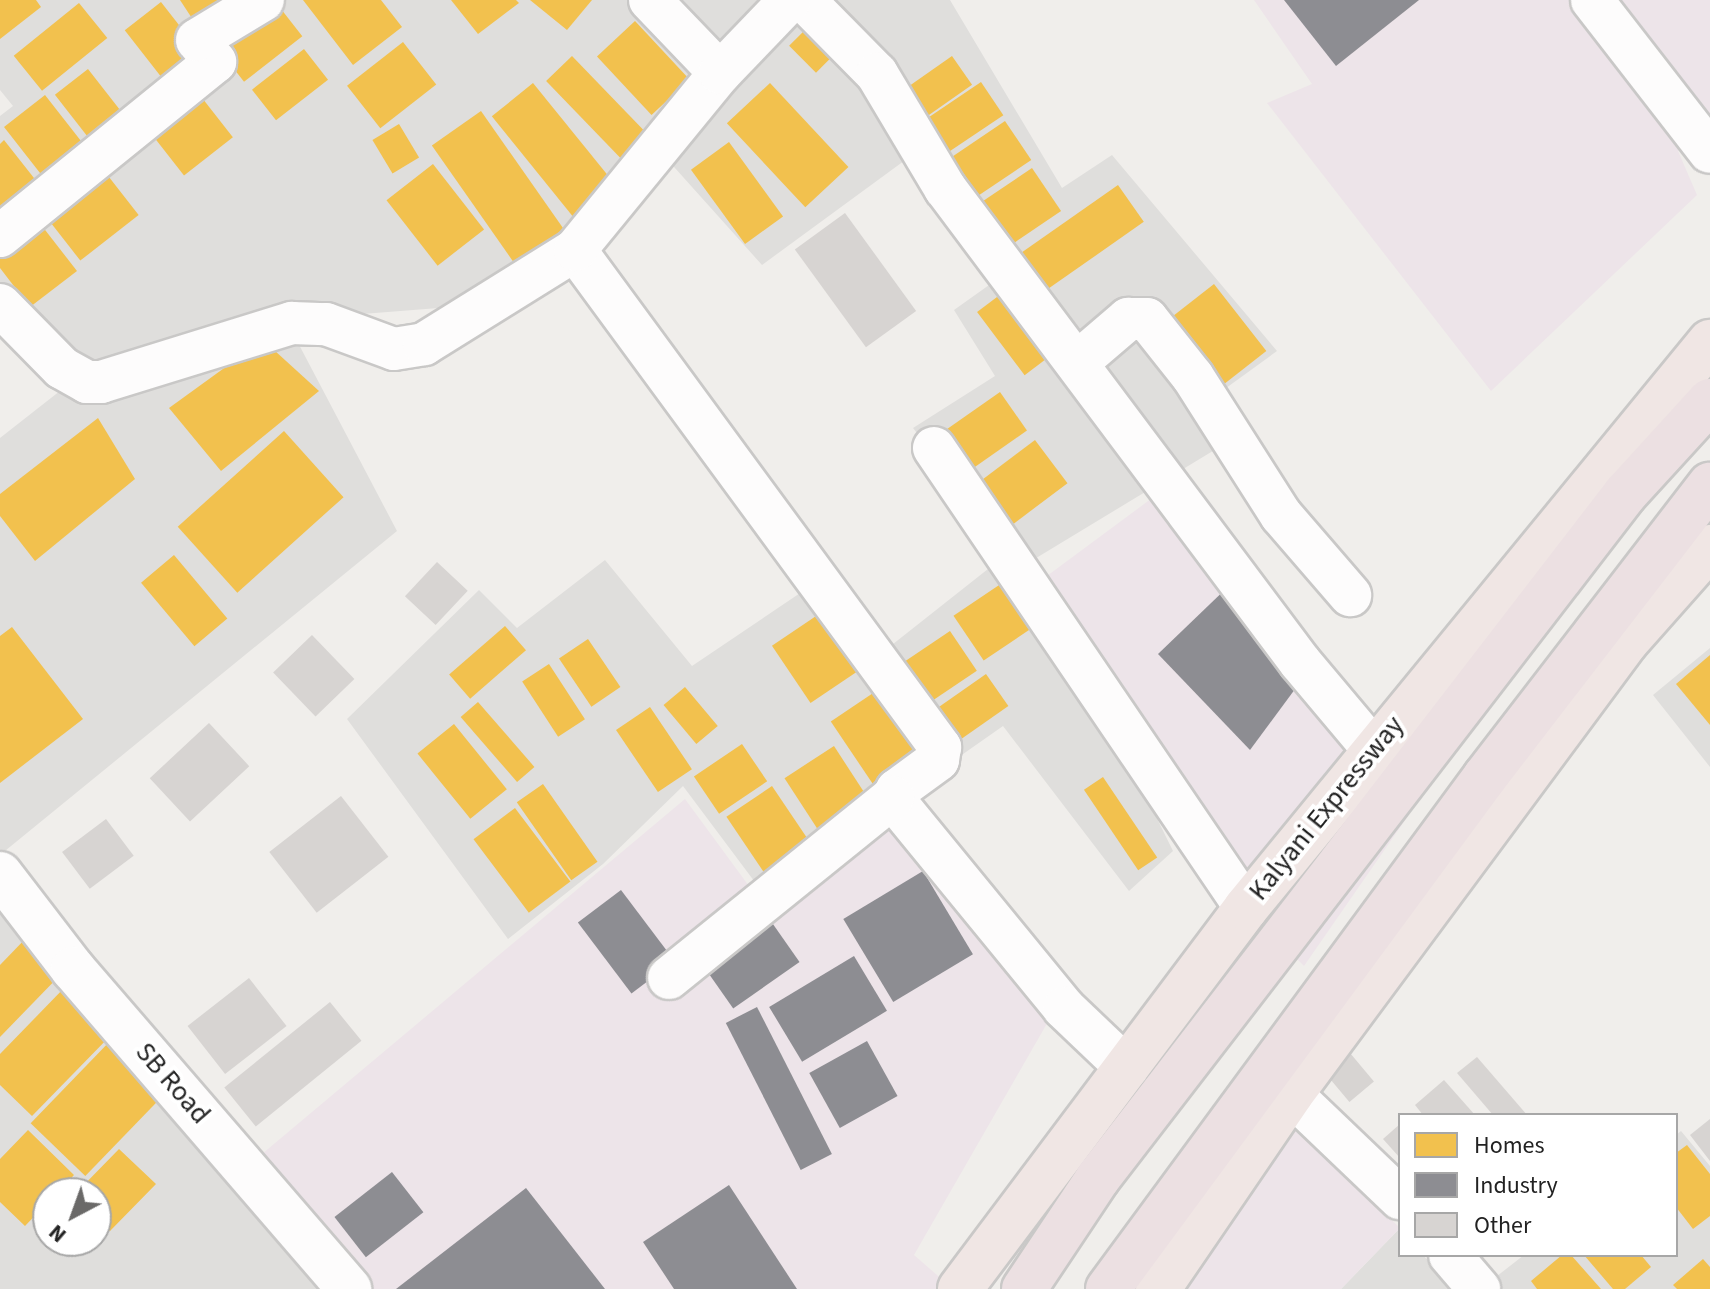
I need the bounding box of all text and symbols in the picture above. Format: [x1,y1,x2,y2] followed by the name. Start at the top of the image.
[1241,709,1411,907] street label: Kalyani Expressway
[128,1035,218,1131] street label: SB Road
[1398,1113,1678,1257] legend
[1474,1128,1545,1163] text: Homes
[1474,1168,1558,1203] text: Industry
[32,1177,112,1257] north arrow
[1474,1208,1531,1243] text: Other
[42,1217,74,1250] text: N

